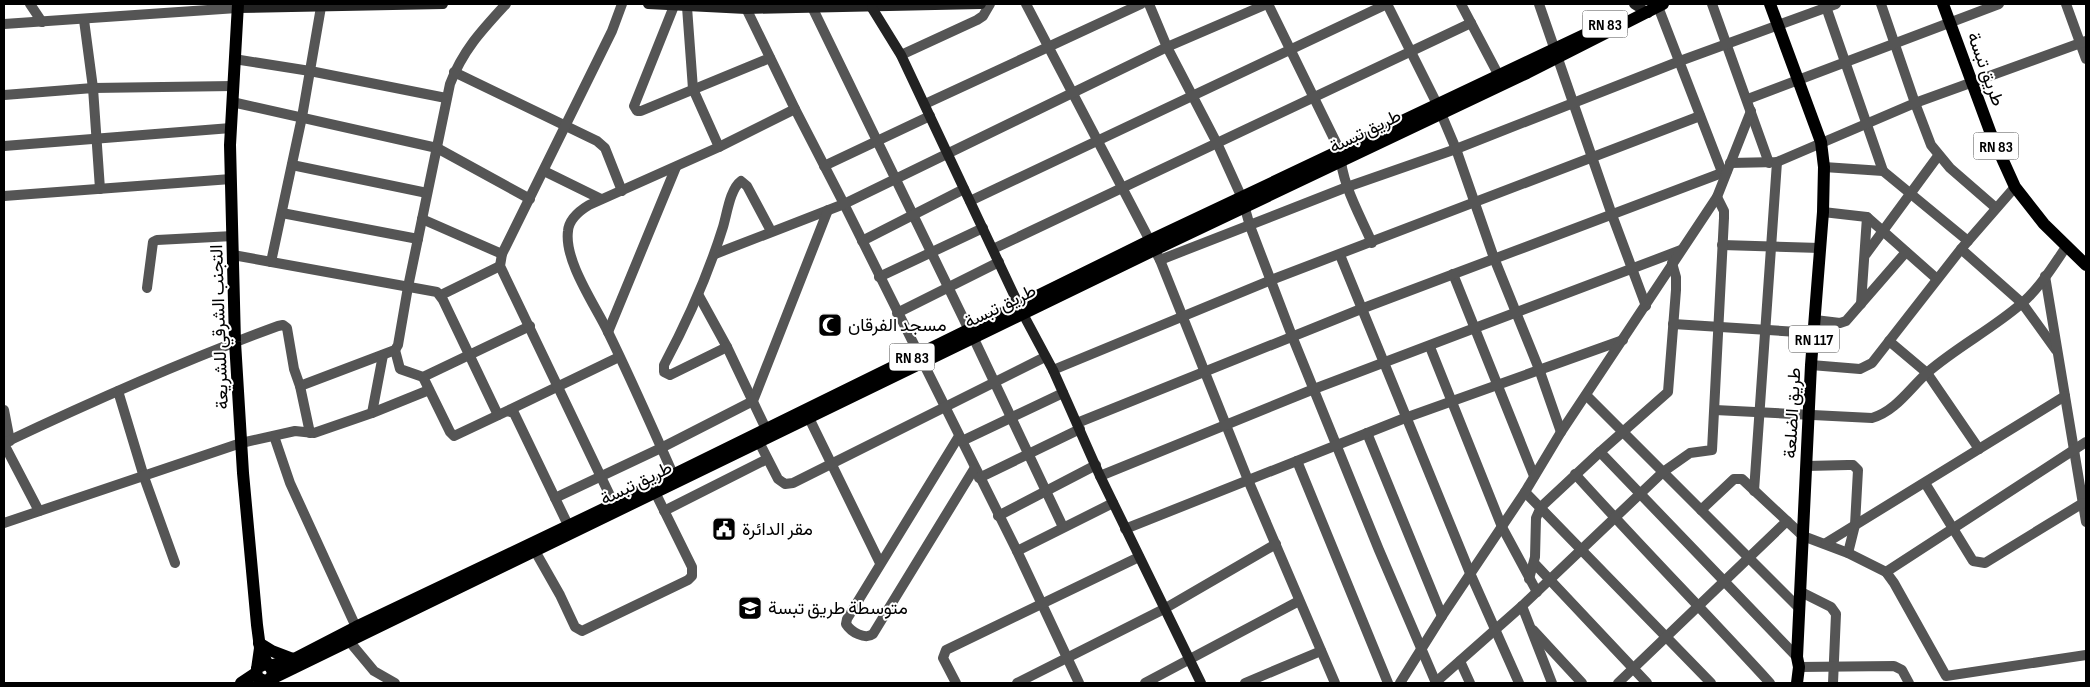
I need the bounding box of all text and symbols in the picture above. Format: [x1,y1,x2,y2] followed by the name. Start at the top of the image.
[1582,10,1628,38] road number: RN 83
[1962,29,2009,109] street label: طريق تبسة
[1326,105,1405,158] street label: طريق تبسة
[1974,132,2018,160] road number: RN 83
[206,244,237,410] street label: التجنب الشرقي للشريعة
[961,280,1040,333] street label: طريق تبسة
[817,312,843,338] mosque icon: مسجد الفرقان
[848,315,947,336] place label: مسجد الفرقان
[1789,326,1839,352] road number: RN 117
[890,344,934,371] road number: RN 83
[1780,367,1805,459] street label: طريق الضلعة
[597,457,676,510] street label: طريق تبسة
[711,516,737,542] public building icon: مقر الدائرة
[742,519,813,540] place label: مقر الدائرة
[737,595,763,621] school or university icon: متوسطة طريق تبسة
[768,598,908,619] place label: متوسطة طريق تبسة

